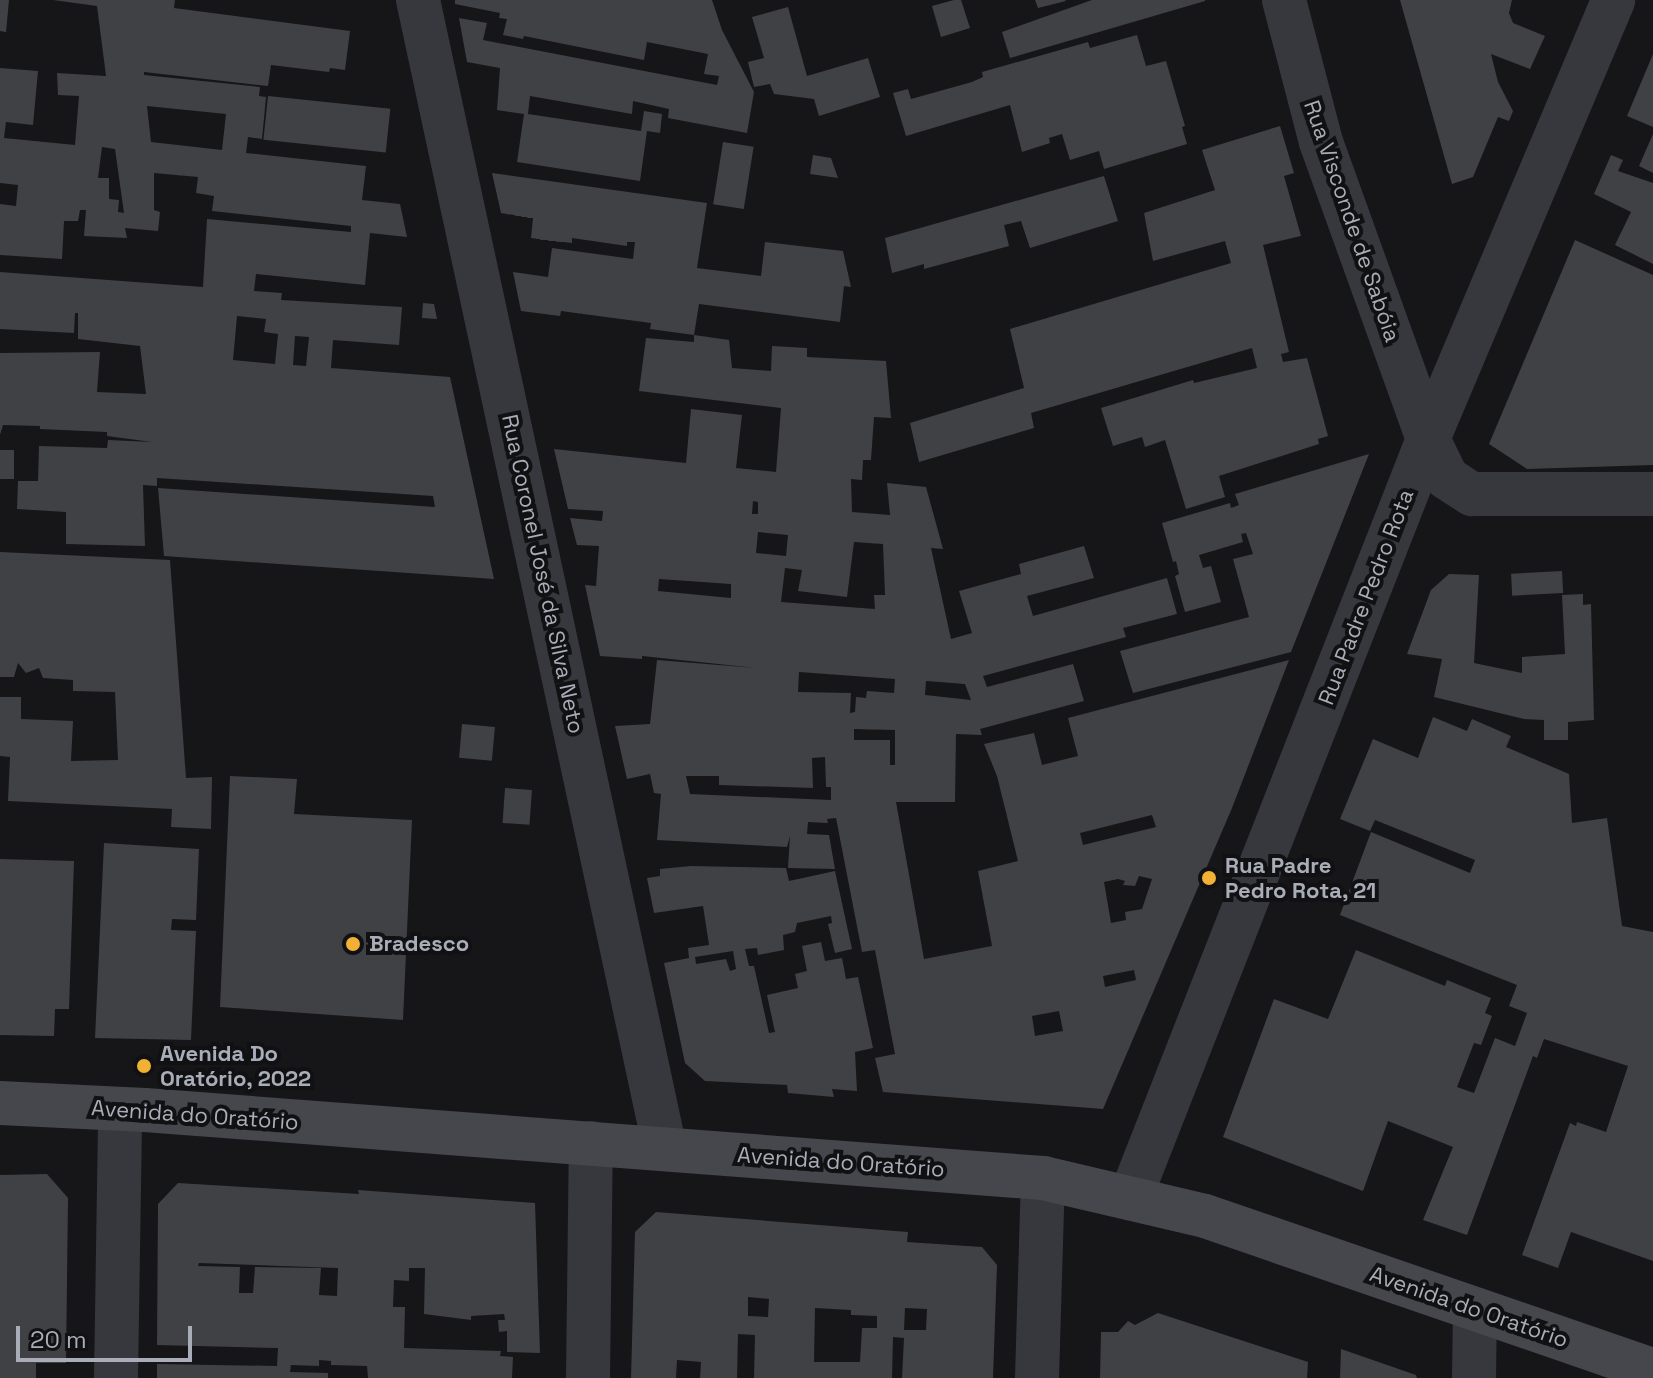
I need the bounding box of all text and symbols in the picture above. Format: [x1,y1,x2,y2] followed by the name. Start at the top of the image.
[1298,97,1406,345] street label: Rua Visconde de Sabóia
[496,412,590,736] street label: Rua Coronel José da Silva Neto
[1313,486,1419,708] street label: Rua Padre Pedro Rota
[1225,852,1377,904] place label: Rua Padre Pedro Rota, 21
[1200,869,1218,887] marker: Rua Padre Pedro Rota, 21
[369,931,469,957] place label: Bradesco
[344,935,362,953] marker: Bradesco
[160,1040,312,1092] place label: Avenida Do Oratório, 2022
[135,1057,153,1075] marker: Avenida Do Oratório, 2022
[90,1095,300,1135] street label: Avenida do Oratório
[736,1142,946,1182] street label: Avenida do Oratório
[1366,1261,1572,1353] street label: Avenida do Oratório
[20,1310,196,1360] scale bar
[30,1324,87,1355] text: 20 m

